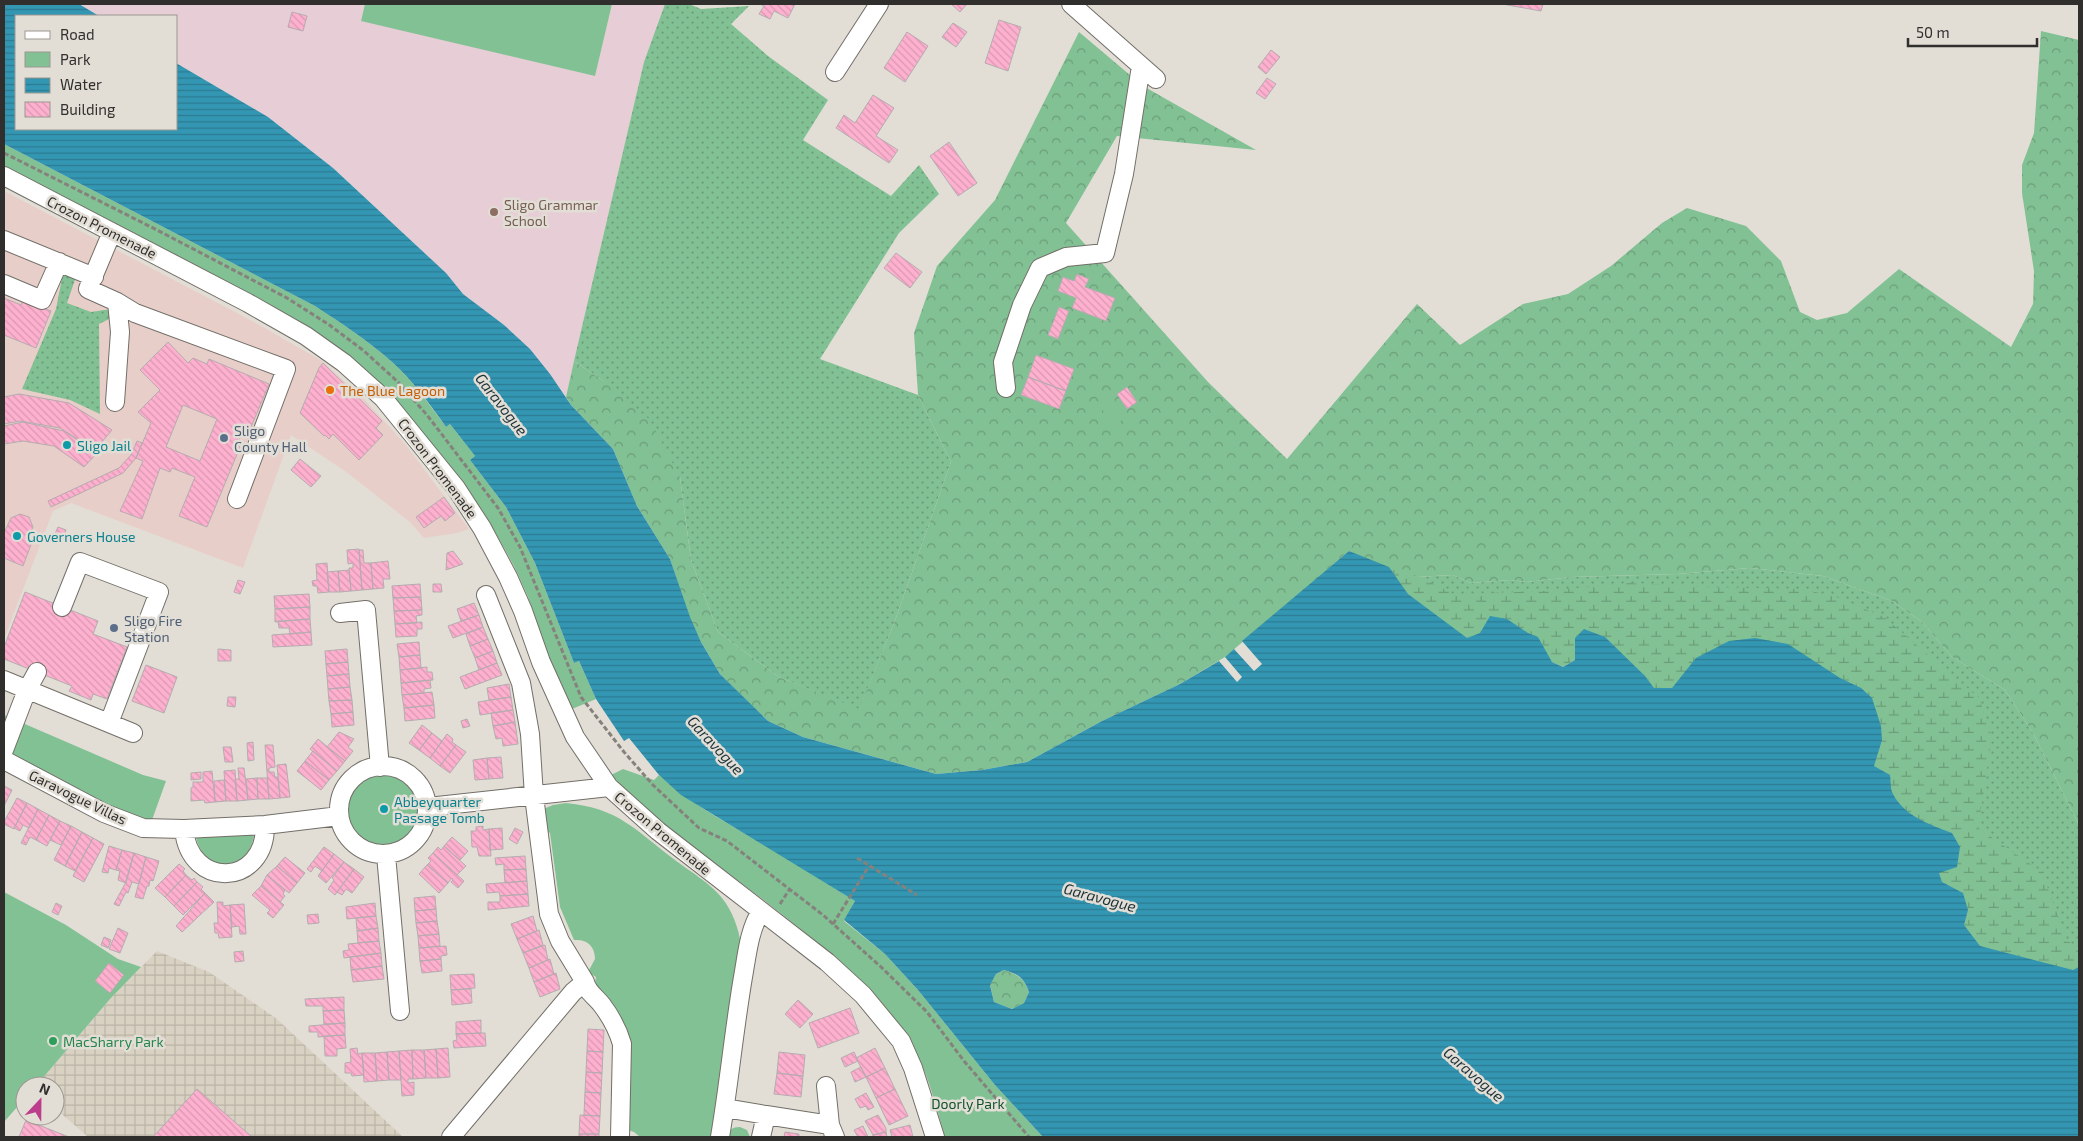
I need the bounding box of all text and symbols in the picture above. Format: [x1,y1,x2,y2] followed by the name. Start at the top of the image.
[15,15,178,130] legend
[1908,15,2037,47] scale bar
[1916,23,1950,41] text: 50 m
[60,25,95,43] text: Road
[60,50,91,68] text: Park
[60,75,102,93] text: Water
[60,100,116,118] text: Building
[44,192,160,262] street label: Crozon Promenade
[504,196,599,229] place label: Sligo Grammar School
[488,206,500,218] marker: Sligo Grammar School
[472,369,532,439] water label: Garavogue
[340,382,445,399] place label: The Blue Lagoon
[324,384,336,396] marker: The Blue Lagoon
[395,415,481,521] street label: Crozon Promenade
[234,422,308,455] place label: Sligo County Hall
[218,432,230,444] marker: Sligo County Hall
[77,437,132,454] place label: Sligo Jail
[61,439,73,451] marker: Sligo Jail
[27,528,136,545] place label: Governers House
[11,530,23,542] marker: Governers House
[124,612,182,645] place label: Sligo Fire Station
[108,622,120,634] marker: Sligo Fire Station
[684,712,748,778] water label: Garavogue
[27,766,129,828] street label: Garavogue Villas
[611,788,715,878] street label: Crozon Promenade
[394,793,485,826] place label: Abbeyquarter Passage Tomb
[378,803,390,815] marker: Abbeyquarter Passage Tomb
[1062,879,1138,915] water label: Garavogue
[63,1033,164,1050] place label: MacSharry Park
[47,1035,59,1047] marker: MacSharry Park
[1440,1043,1508,1105] water label: Garavogue
[15,1076,65,1126] north arrow
[37,1079,53,1098] text: N
[931,1095,1005,1112] park label: Doorly Park

